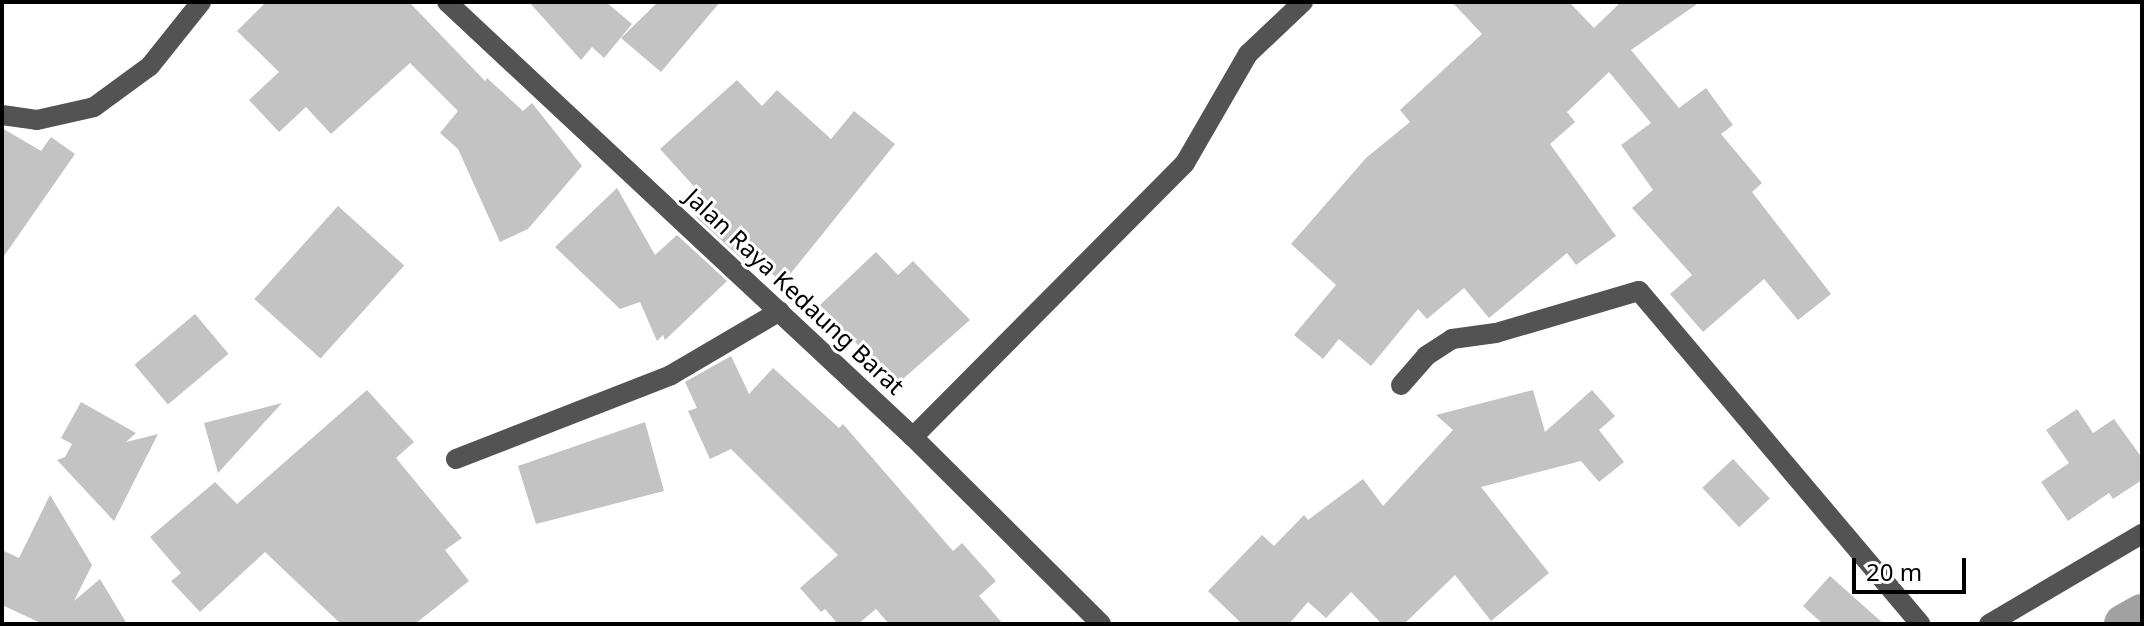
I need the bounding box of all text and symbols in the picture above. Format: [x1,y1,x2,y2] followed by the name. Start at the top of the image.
[680,182,910,400] street label: Jalan Raya Kedaung Barat
[1856,542,1970,592] scale bar
[1866,555,1922,588] text: 20 m

